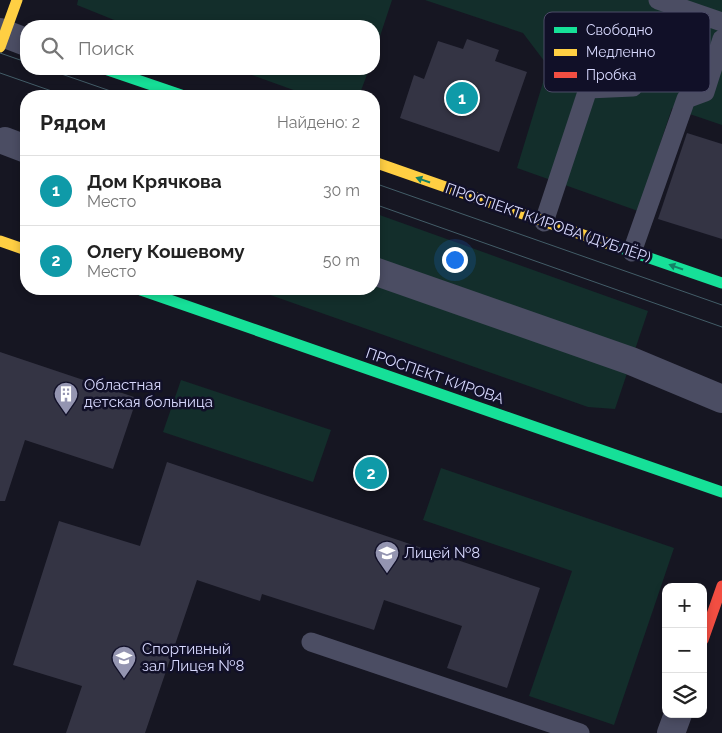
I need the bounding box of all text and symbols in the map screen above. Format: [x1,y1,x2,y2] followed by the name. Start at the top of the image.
[544,12,710,92] legend
[20,20,380,75] search box
[586,22,653,38] text: Свободно
[38,34,66,62] icon: search
[78,37,134,59] text: Поиск
[586,44,655,60] text: Медленно
[586,67,636,83] text: Пробка
[446,79,478,117] pin: 1
[40,110,106,135] text: Рядом
[277,113,360,132] text: Найдено: 2
[87,170,222,192] text: Дом Крячкова
[415,175,430,183] one-way arrow
[443,178,653,267] street label: ПРОСПЕКТ КИРОВА (ДУБЛЁР)
[52,181,60,200] text: 1
[323,181,360,200] text: 30 m
[87,192,136,211] text: Место
[87,240,245,262] text: Олегу Кошевому
[442,247,468,273] your location
[51,251,61,270] text: 2
[323,251,360,270] text: 50 m
[87,262,136,281] text: Место
[668,263,683,271] one-way arrow
[364,344,506,408] street label: ПРОСПЕКТ КИРОВА
[84,376,213,411] place label: Областная детская больница
[53,381,79,415] building icon: Областная детская больница
[355,454,387,492] pin: 2
[374,540,400,574] school or university icon: Лицей №8
[404,544,480,562] place label: Лицей №8
[662,583,707,718] map controls
[662,583,707,628] button: +
[662,628,707,673] button: −
[142,640,244,675] place label: Спортивный зал Лицея №8
[111,645,137,679] school or university icon: Спортивный зал Лицея №8
[662,673,707,718] button: layers

